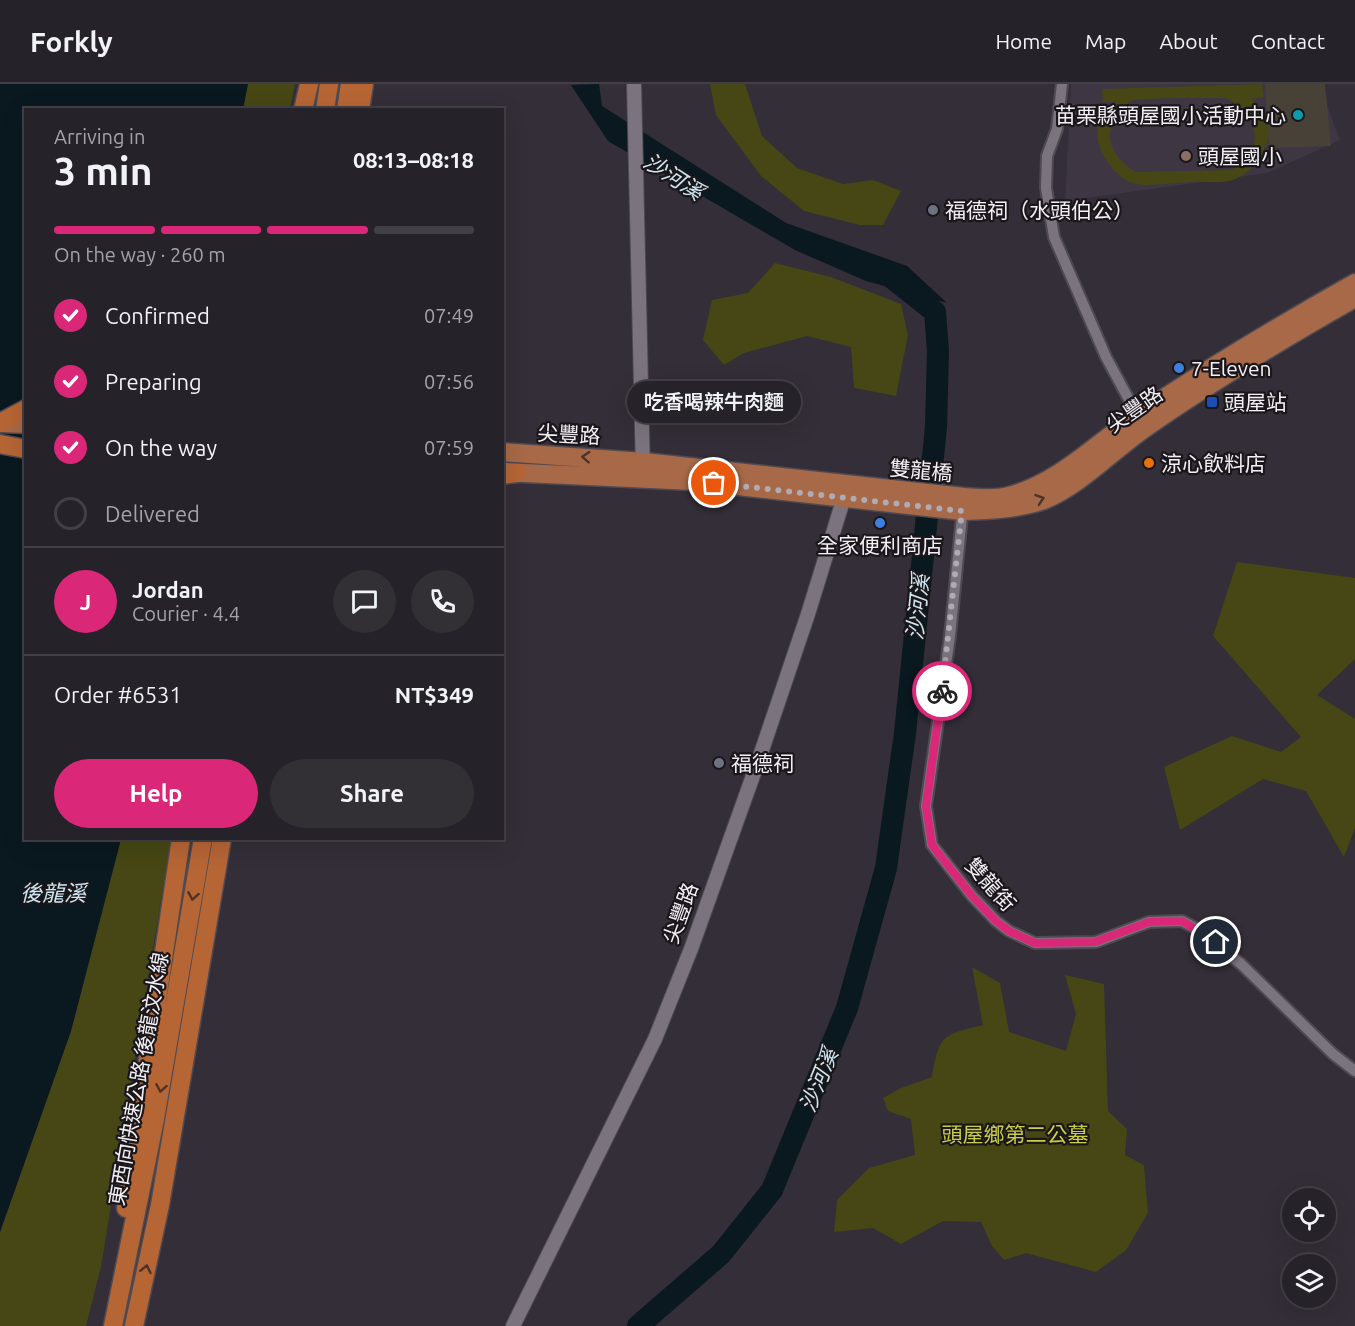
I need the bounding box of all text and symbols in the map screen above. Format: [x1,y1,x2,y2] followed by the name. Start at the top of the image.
[30,26,113,57] text: Forkly
[995,29,1052,53] text: Home
[1085,29,1126,53] text: Map
[1159,29,1218,53] text: About
[1251,29,1325,53] text: Contact
[1055,103,1286,127] place label: 苗栗縣頭屋國小活動中心
[1291,108,1305,122] marker: 苗栗縣頭屋國小活動中心
[54,125,145,148] text: Arriving in
[1198,144,1282,168] place label: 頭屋國小
[353,147,474,172] text: 08:13–08:18
[640,148,711,206] water label: 沙河溪
[54,149,153,192] text: 3 min
[1179,149,1193,163] marker: 頭屋國小
[945,198,1134,222] place label: 福德祠（水頭伯公）
[926,203,940,217] marker: 福德祠（水頭伯公）
[54,243,226,266] text: On the way · 260 m
[54,299,87,332] icon: check
[105,303,210,328] text: Confirmed
[424,304,474,327] text: 07:49
[1191,356,1272,380] place label: 7-Eleven
[1172,361,1186,375] marker: 7-Eleven
[54,365,87,398] icon: check
[105,369,202,394] text: Preparing
[424,370,474,393] text: 07:56
[627,381,801,423] callout: 吃香喝辣牛肉麵
[1101,381,1167,437] street label: 尖豐路
[644,390,784,413] text: 吃香喝辣牛肉麵
[1224,390,1287,414] place label: 頭屋站
[1205,395,1219,409] marker: 頭屋站
[537,420,601,448] street label: 尖豐路
[54,431,87,464] icon: check
[105,435,217,460] text: On the way
[424,436,474,459] text: 07:59
[582,451,591,464] one-way arrow
[1161,451,1266,475] place label: 涼心飲料店
[889,455,953,485] street label: 雙龍橋
[1142,456,1156,470] marker: 涼心飲料店
[688,457,739,508] pin
[697,466,730,499] icon: bag
[1034,494,1045,507] one-way arrow
[105,501,200,526] text: Delivered
[873,516,887,530] marker: 全家便利商店
[817,533,943,557] place label: 全家便利商店
[333,570,396,633] button: chat
[411,570,474,633] button: phone
[901,570,933,641] water label: 沙河溪
[132,577,204,602] text: Jordan
[80,589,91,614] text: J
[132,602,240,625] text: Courier · 4.4
[912,661,972,721] courier
[926,675,959,708] icon: bike
[54,682,182,707] text: Order #6531
[395,682,474,707] text: NT$349
[731,751,794,775] place label: 福德祠
[712,756,726,770] marker: 福德祠
[54,759,258,828] button: Help
[270,759,474,828] button: Share
[961,853,1021,915] street label: 雙龍街
[658,879,702,947] street label: 尖豐路
[20,880,89,905] water label: 後龍溪
[187,891,200,901] one-way arrow
[1190,916,1241,967] pin
[1199,925,1232,958] icon: home
[104,950,172,1208] street label: 東西向快速公路 後龍汶水線
[794,1042,843,1115] water label: 沙河溪
[155,1084,167,1093] one-way arrow
[942,1122,1089,1146] park label: 頭屋鄉第二公墓
[1282,1188,1336,1308] map controls
[1282,1188,1336,1242] button: locate
[1282,1254,1336,1308] button: layers
[139,1264,152,1274] one-way arrow

